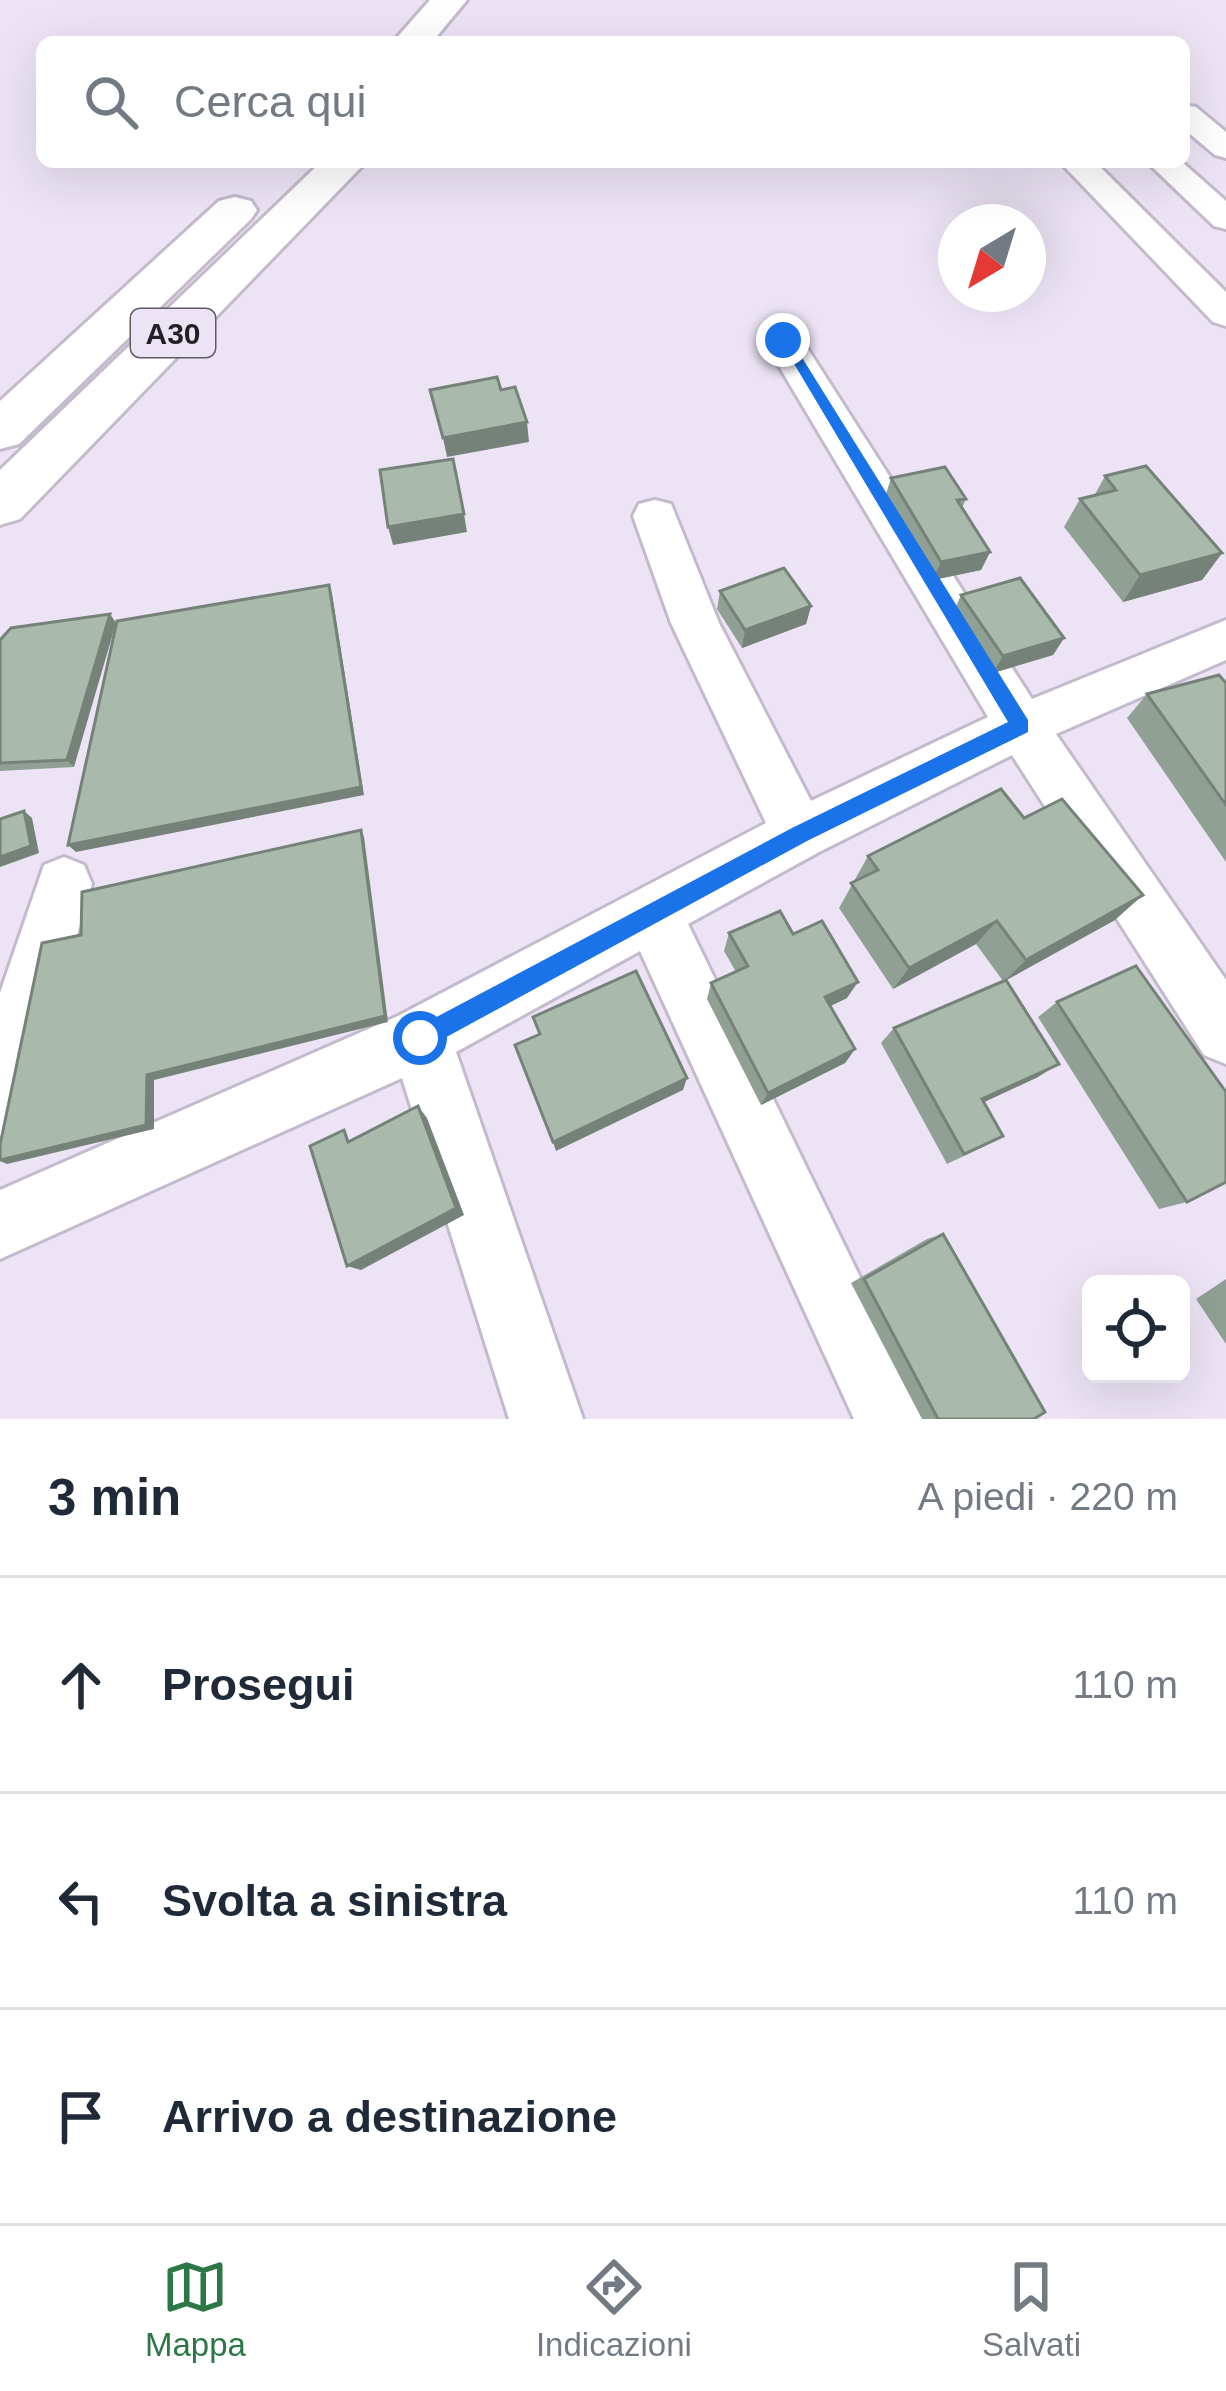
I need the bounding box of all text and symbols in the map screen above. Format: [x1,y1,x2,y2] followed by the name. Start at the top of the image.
[36,36,1190,168] search box
[78,69,144,135] icon: search
[174,76,367,127] text: Cerca qui
[938,204,1046,312] north arrow
[131,309,215,357] road number: A30
[756,313,810,367] route end
[393,1011,447,1065] route start
[1082,1275,1190,1383] map controls
[1082,1275,1190,1383] button: locate
[48,1469,181,1526] text: 3 min
[918,1475,1178,1518] text: A piedi · 220 m
[48,1652,114,1718] icon: ahead
[162,1659,355,1710] text: Prosegui
[1073,1663,1178,1706] text: 110 m
[48,1868,114,1934] icon: left
[162,1875,507,1926] text: Svolta a sinistra
[1073,1879,1178,1922] text: 110 m
[48,2084,114,2150] icon: arrive
[162,2091,617,2142] text: Arrivo a destinazione
[145,2254,246,2364] tab: Mappa
[536,2254,692,2364] tab: Indicazioni
[982,2254,1081,2364] tab: Salvati

